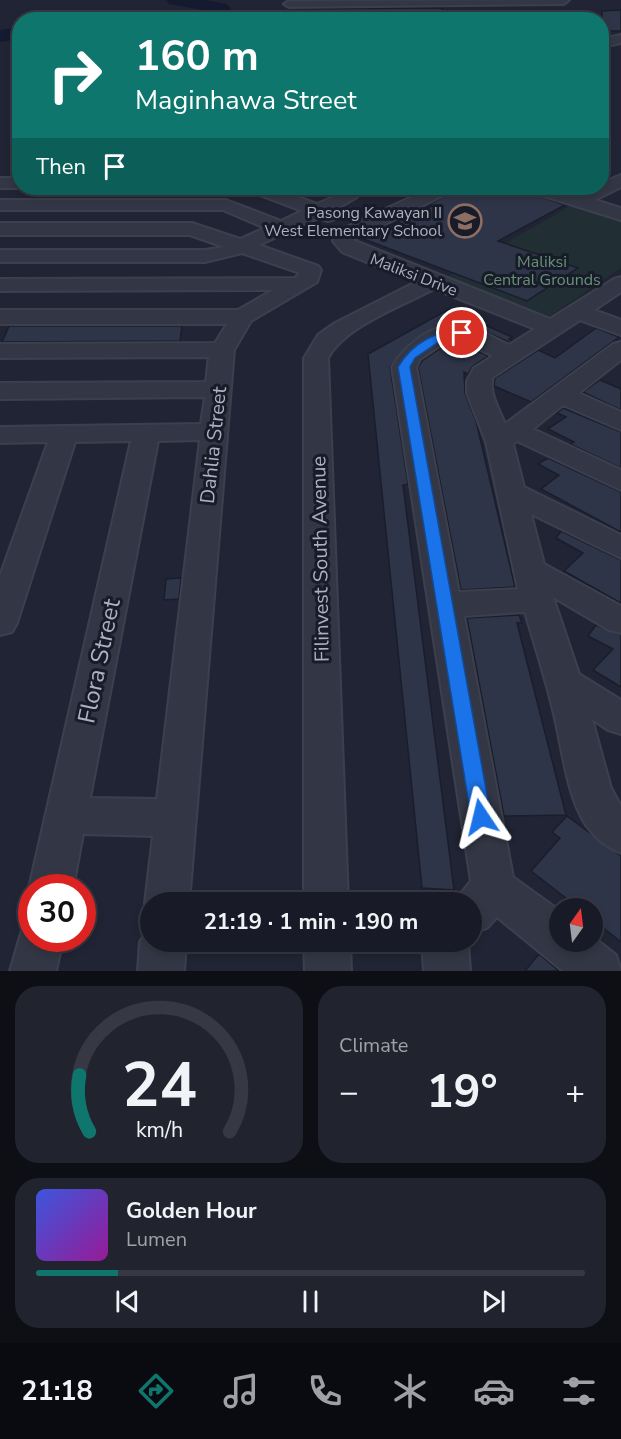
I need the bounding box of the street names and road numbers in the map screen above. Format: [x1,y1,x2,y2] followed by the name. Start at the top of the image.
[367,248,460,302] street label: Maliksi Drive
[194,384,233,505] street label: Dahlia Street
[305,456,336,662] street label: Filinvest South Avenue
[70,595,128,726] street label: Flora Street

